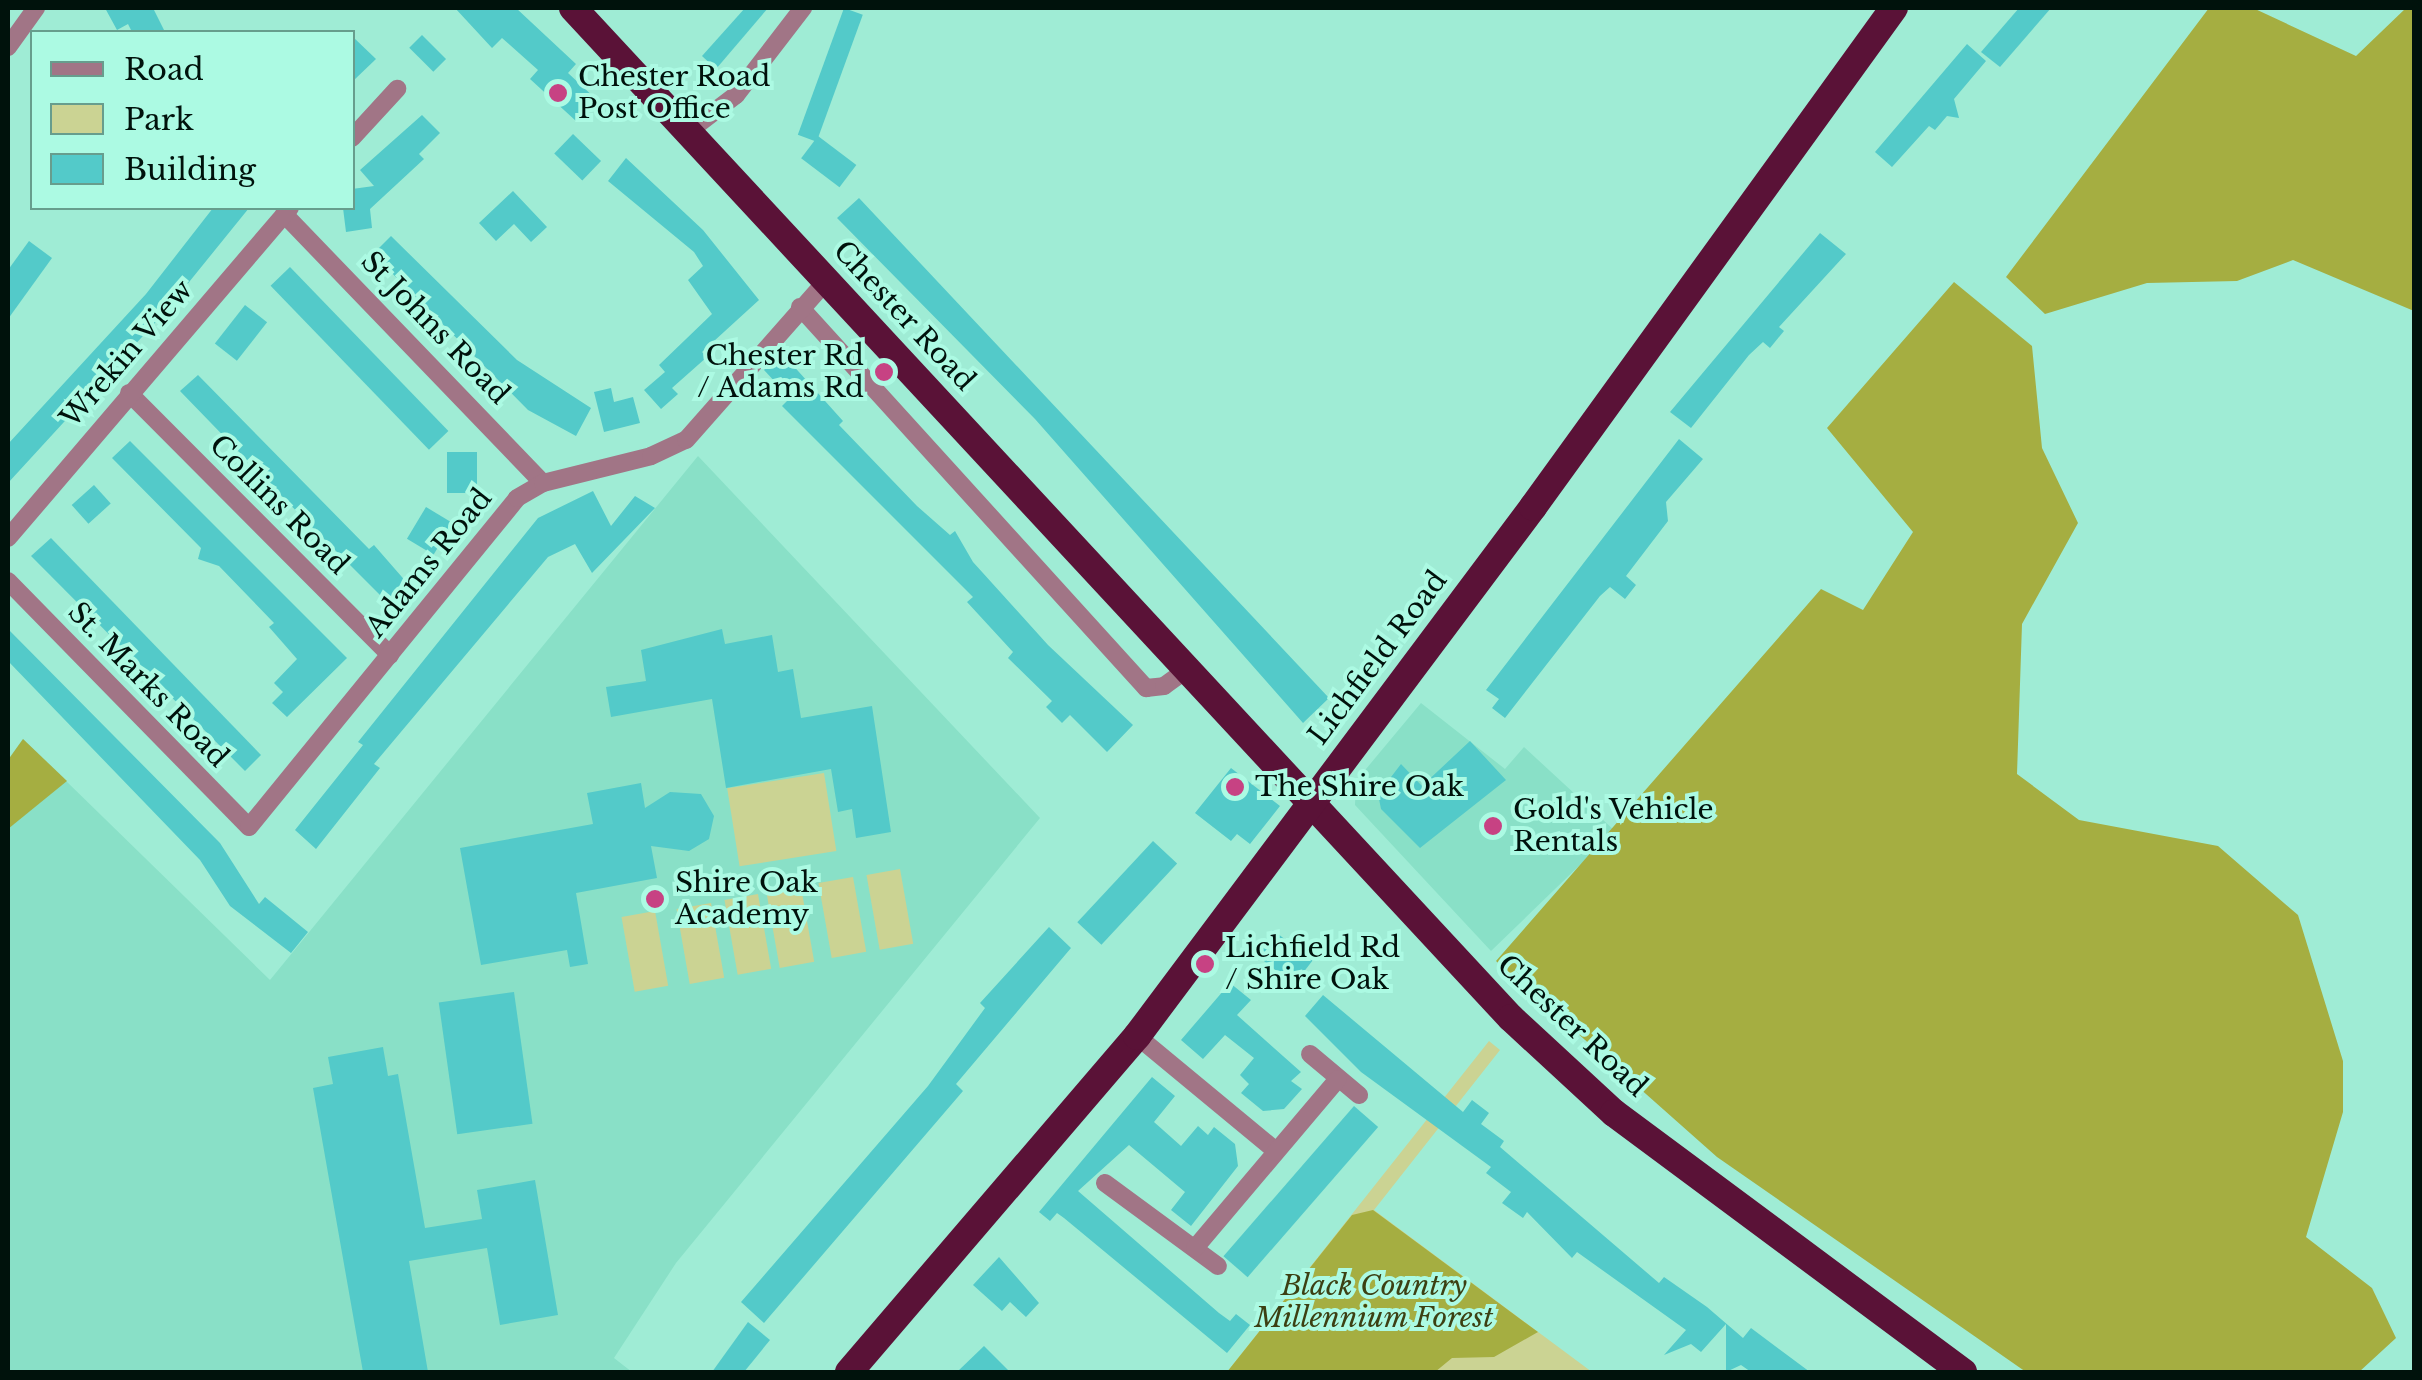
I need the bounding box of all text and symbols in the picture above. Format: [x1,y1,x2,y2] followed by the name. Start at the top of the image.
[30,30,355,210] legend
[124,51,204,88] text: Road
[578,60,771,126] place label: Chester Road Post Office
[547,82,569,104] marker: Chester Road Post Office
[124,101,194,138] text: Park
[124,151,256,188] text: Building
[826,234,982,398] street label: Chester Road
[354,245,516,411] street label: St Johns Road
[53,273,201,435] street label: Wrekin View
[696,339,864,405] place label: Chester Rd / Adams Rd
[873,361,895,383] marker: Chester Rd / Adams Rd
[202,428,356,582] street label: Collins Road
[359,482,499,644] street label: Adams Road
[1302,564,1454,752] street label: Lichfield Road
[61,596,235,774] street label: St. Marks Road
[1255,770,1464,804] place label: The Shire Oak
[1224,776,1246,798] marker: The Shire Oak
[1513,793,1715,859] place label: Gold's Vehicle Rentals
[1482,815,1504,837] marker: Gold's Vehicle Rentals
[675,866,818,932] place label: Shire Oak Academy
[644,888,666,910] marker: Shire Oak Academy
[1225,931,1400,997] place label: Lichfield Rd / Shire Oak
[1490,948,1654,1104] street label: Chester Road
[1194,953,1216,975] marker: Lichfield Rd / Shire Oak
[1254,1269,1494,1335] park label: Black Country Millennium Forest

